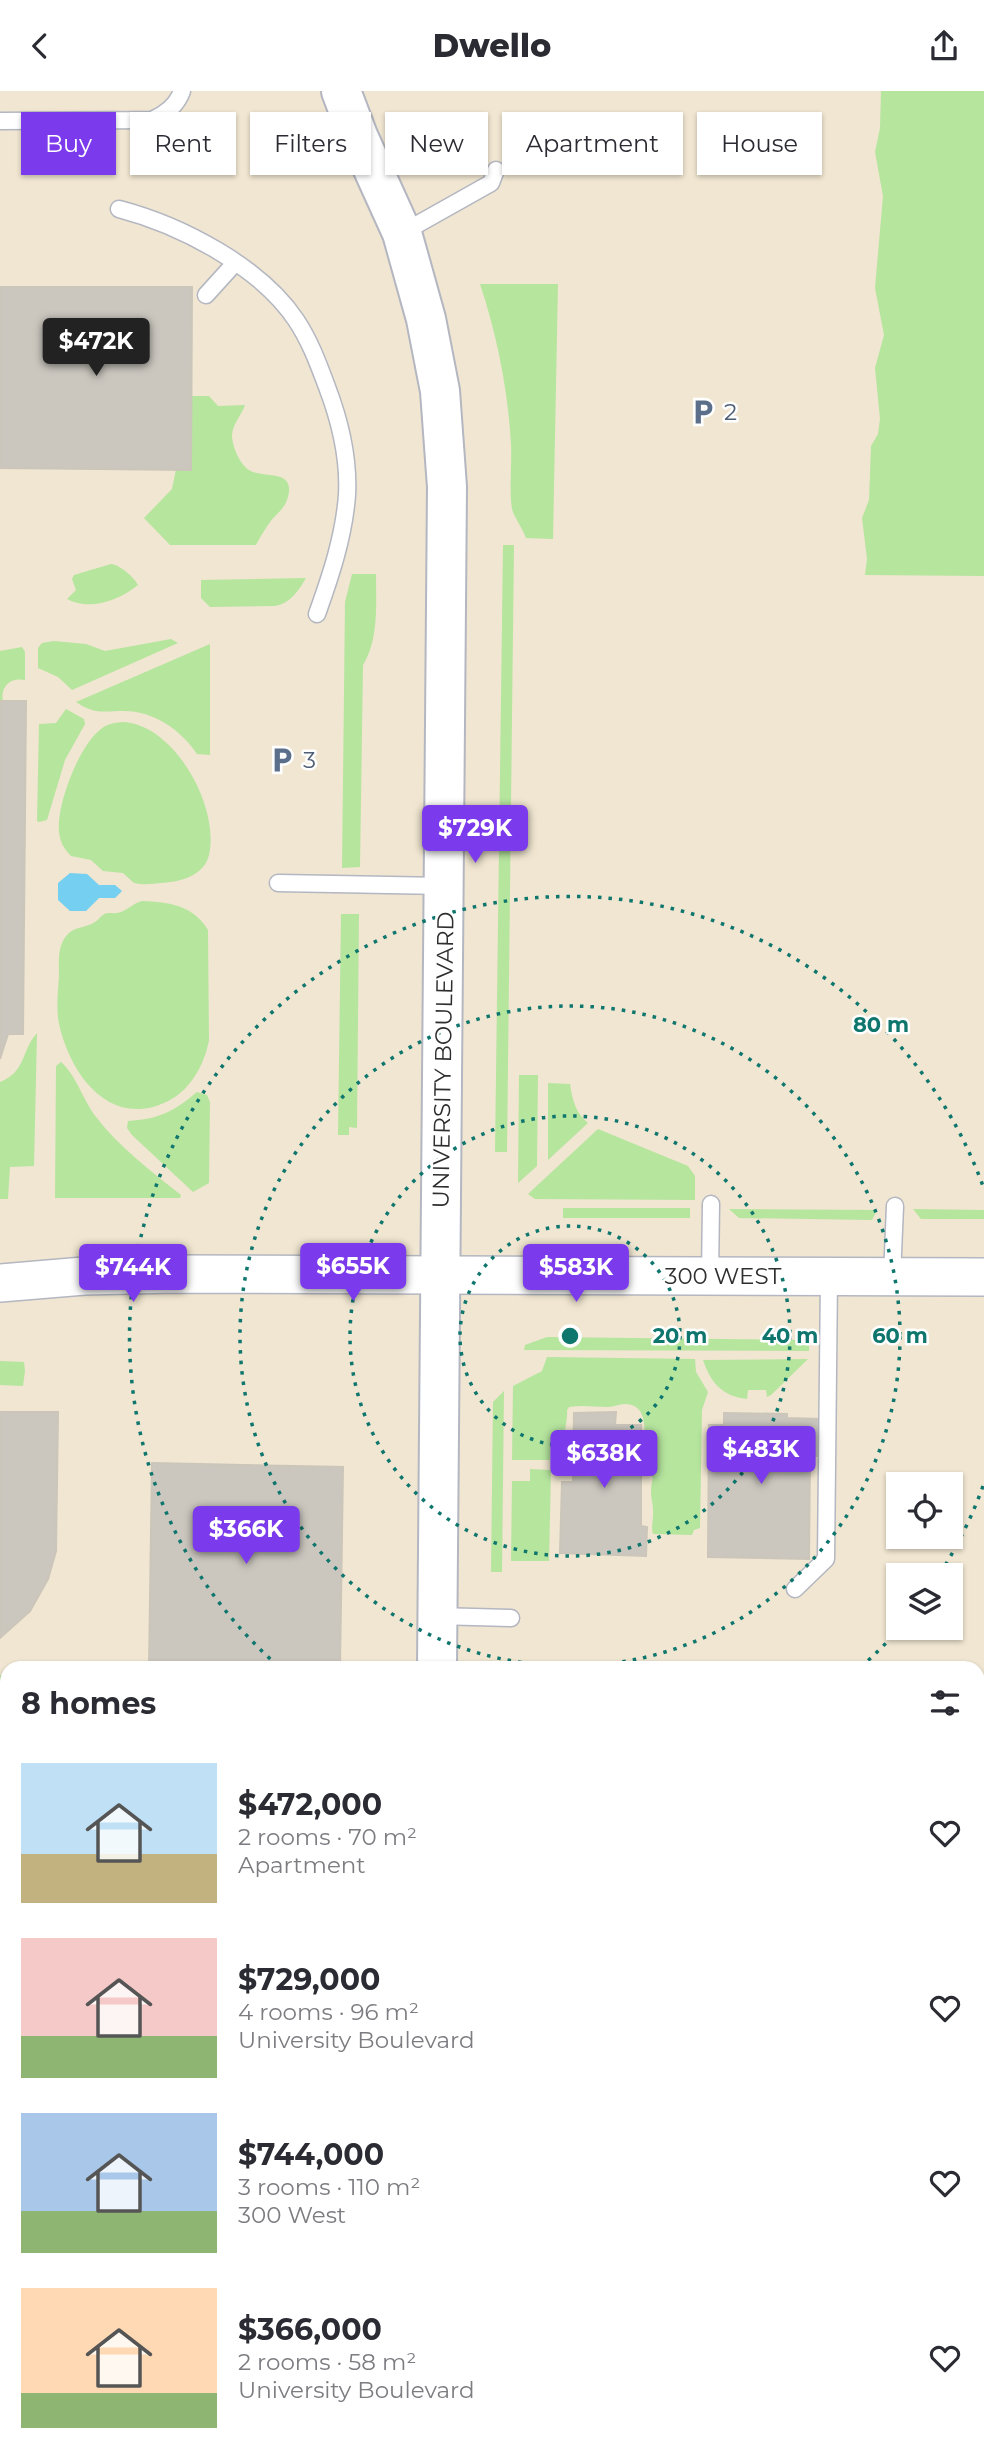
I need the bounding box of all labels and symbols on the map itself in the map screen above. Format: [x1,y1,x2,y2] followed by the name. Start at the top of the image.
[47,319,145,378] pin: $472K
[688,397,718,427] parking icon: 2
[724,398,737,426] place label: 2
[267,745,297,775] parking icon: 3
[303,746,316,774] place label: 3
[426,805,524,865] pin: $729K
[426,911,460,1209] street label: UNIVERSITY BOULEVARD
[853,1012,909,1037] text: 80 m
[304,1243,402,1303] pin: $655K
[84,1245,182,1304] pin: $744K
[527,1245,625,1304] pin: $583K
[664,1262,782,1290] street label: 300 WEST
[653,1323,707,1348] text: 20 m
[762,1323,818,1348] text: 40 m
[872,1323,928,1348] text: 60 m
[558,1324,582,1348] centre of rings
[712,1427,810,1486] pin: $483K
[555,1431,653,1490] pin: $638K
[197,1507,295,1566] pin: $366K

